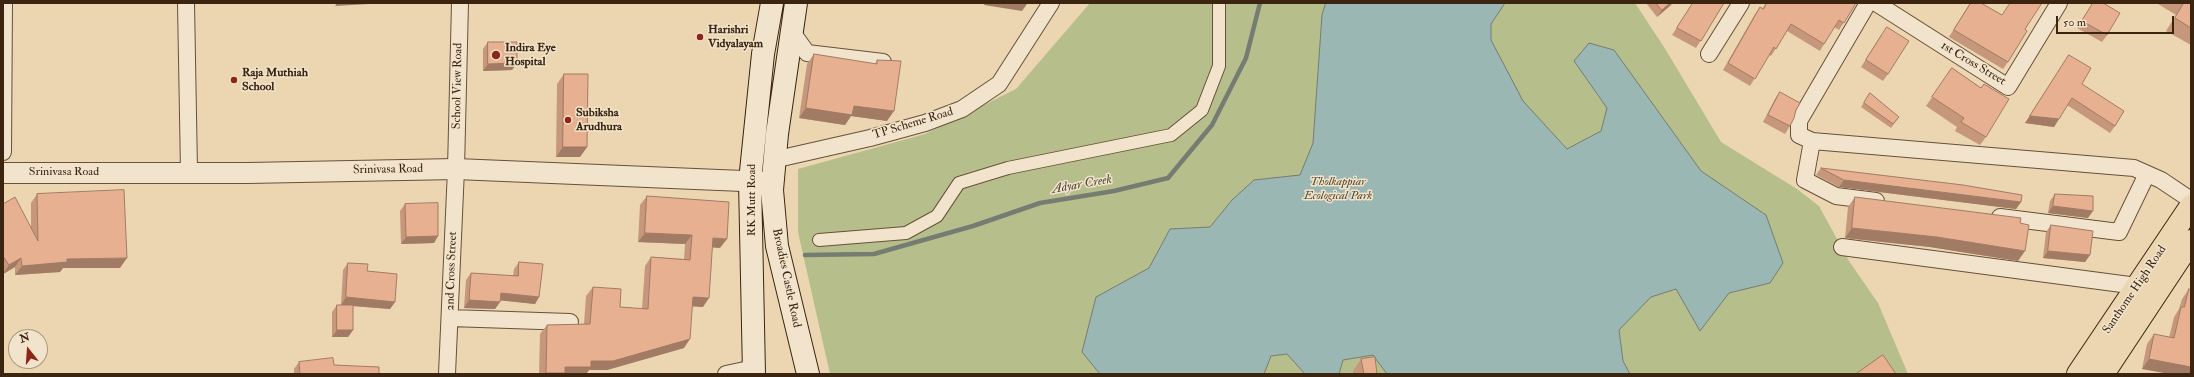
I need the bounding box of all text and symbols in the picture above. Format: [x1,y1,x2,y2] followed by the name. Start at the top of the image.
[2058,8,2176,34] scale bar
[2063,15,2086,30] text: 50 m
[708,23,763,51] place label: Harishri Vidyalayam
[695,32,705,42] marker: Harishri Vidyalayam
[1938,39,2008,89] street label: 1st Cross Street
[505,41,556,69] place label: Indira Eye Hospital
[450,43,466,129] street label: School View Road
[490,49,502,61] marker: Indira Eye Hospital
[242,66,308,94] place label: Raja Muthiah School
[229,75,239,85] marker: Raja Muthiah School
[871,105,955,143] street label: TP Scheme Road
[576,106,622,134] place label: Subiksha Arudhura
[563,115,573,125] marker: Subiksha Arudhura
[353,162,423,178] street label: Srinivasa Road
[745,164,759,236] street label: RK Mutt Road
[29,165,99,179] street label: Srinivasa Road
[1051,172,1113,198] water label: Adyar Creek
[1304,175,1372,203] park label: Tholkappiar Ecological Park
[768,227,804,329] street label: Broadies Castle Road
[443,231,461,311] street label: 2nd Cross Street
[2100,243,2170,337] street label: Santhome High Road
[8,329,48,369] north arrow
[18,330,31,346] text: N

